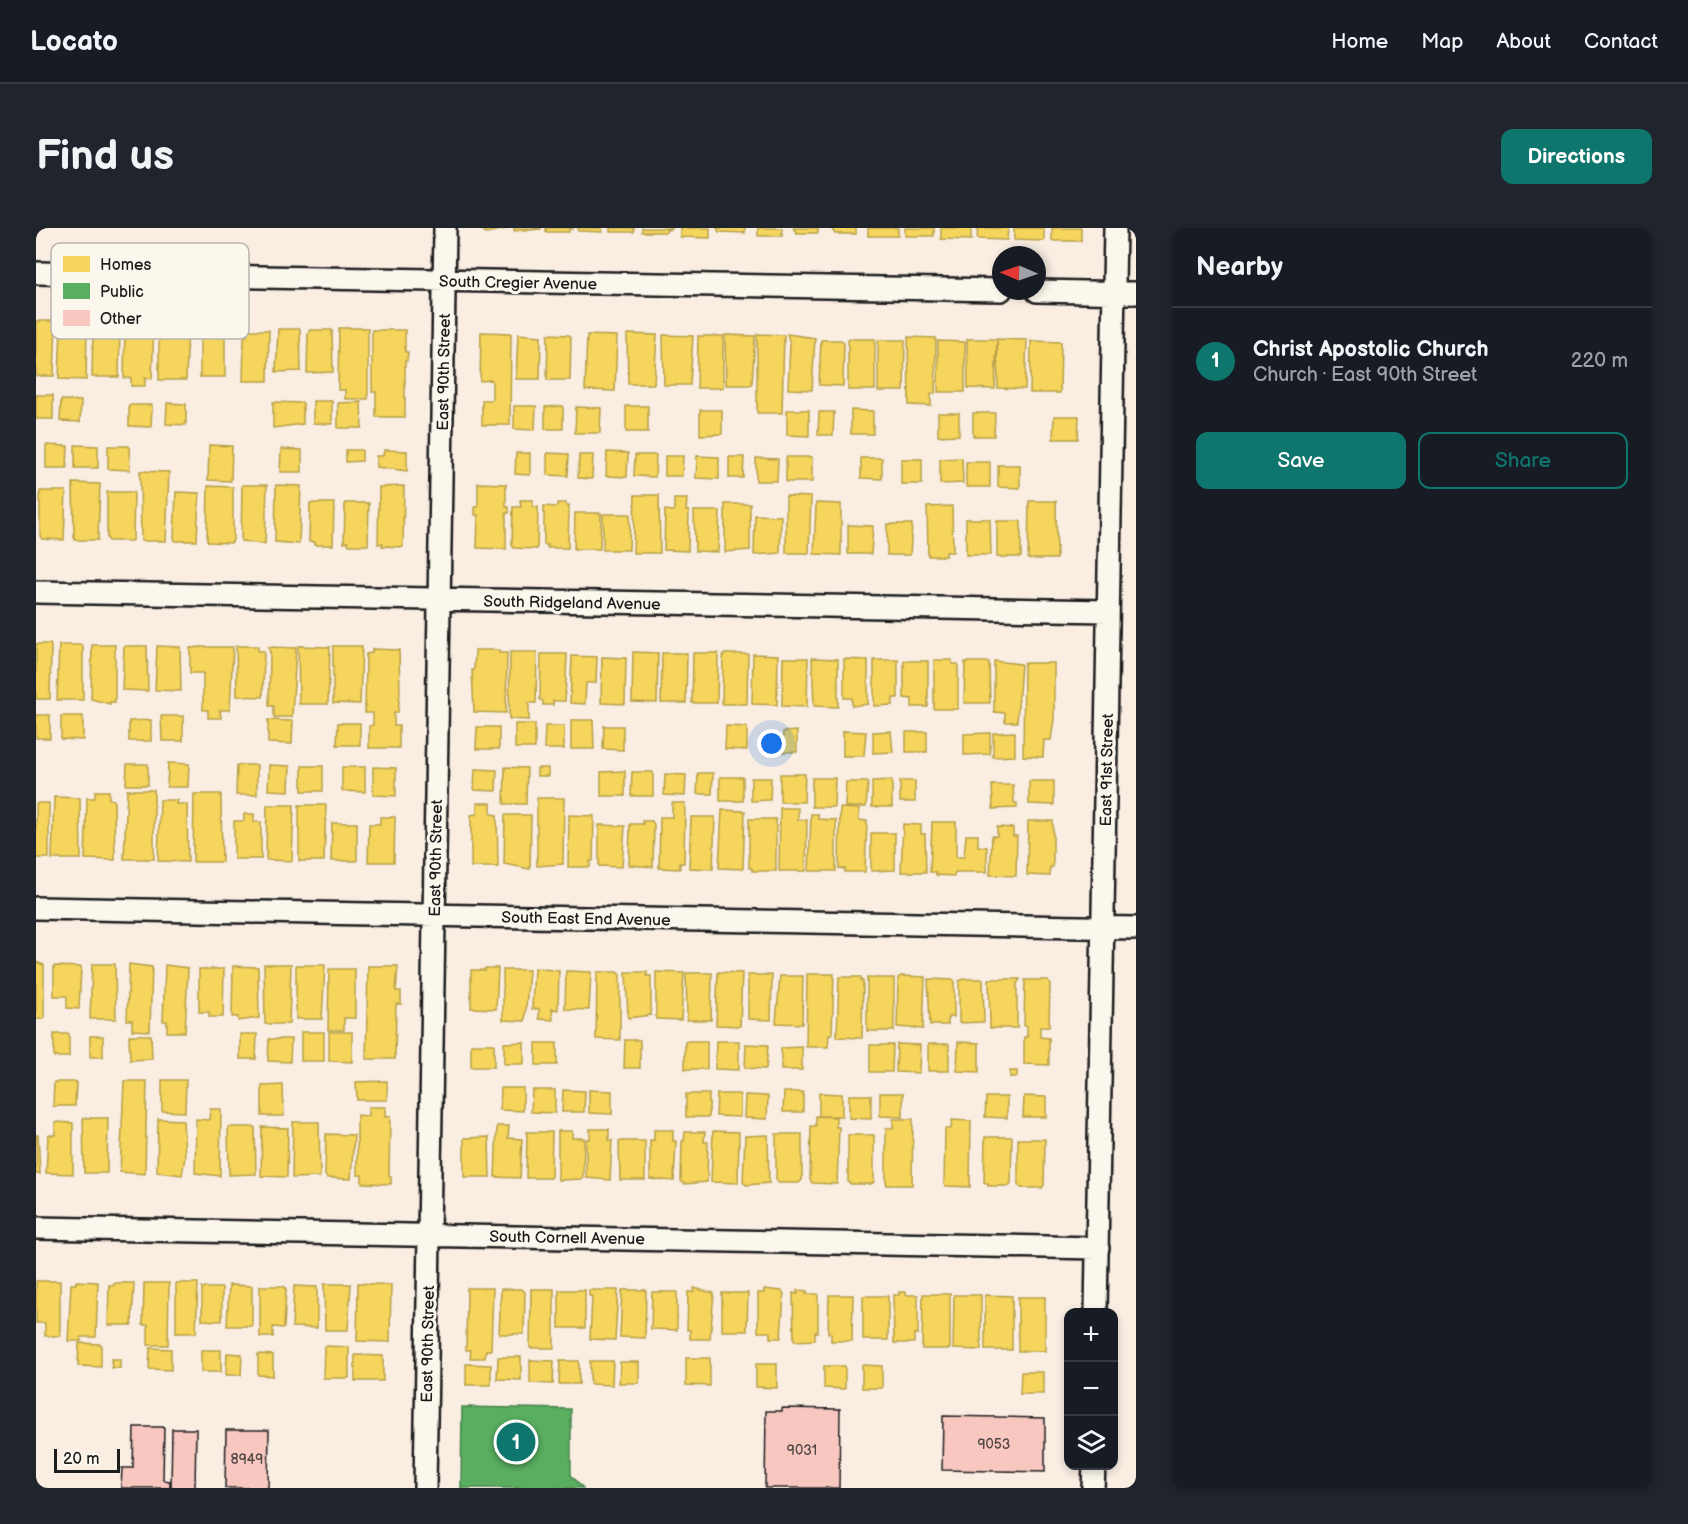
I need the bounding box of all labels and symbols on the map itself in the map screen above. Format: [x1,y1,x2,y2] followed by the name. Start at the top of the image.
[51,243,249,339] legend
[992,246,1046,300] north arrow
[100,256,152,275] text: Homes
[439,273,598,294] street label: South Cregier Avenue
[100,283,144,302] text: Public
[100,310,141,329] text: Other
[434,313,455,431] street label: East 90th Street
[483,592,661,615] street label: South Ridgeland Avenue
[1097,713,1118,827] street label: East 91st Street
[757,729,786,758] your location
[426,799,447,917] street label: East 90th Street
[501,909,671,930] street label: South East End Avenue
[489,1228,645,1249] street label: South Cornell Avenue
[418,1285,439,1403] street label: East 90th Street
[496,1420,536,1464] pin: 1
[978,1436,1010,1453] house number: 9053
[787,1442,817,1459] house number: 9031
[54,1446,120,1474] scale bar
[231,1451,263,1468] house number: 8949

